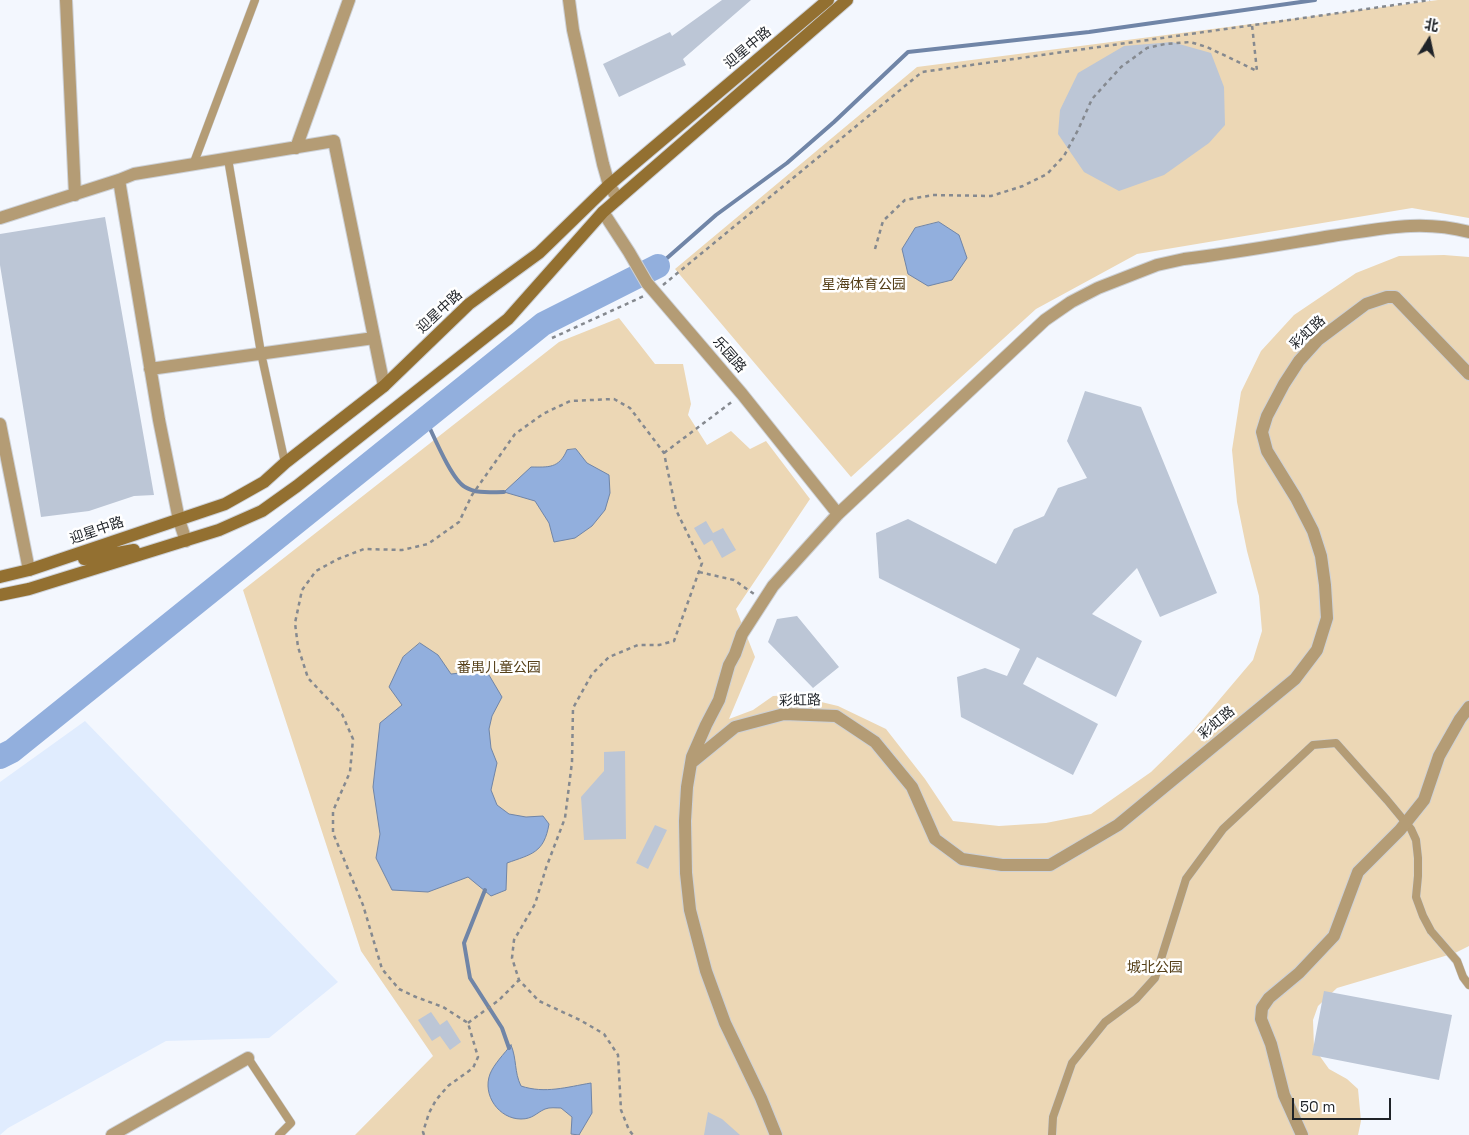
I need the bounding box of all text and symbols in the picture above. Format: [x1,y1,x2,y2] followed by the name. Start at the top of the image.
[1404,15,1454,65] north arrow
[1423,15,1440,35] text: 北
[721,24,775,72] street label: 迎星中路
[822,277,906,293] park label: 星海体育公园
[414,287,466,337] street label: 迎星中路
[1287,313,1329,353] street label: 彩虹路
[709,334,749,376] street label: 乐园路
[68,514,126,548] street label: 迎星中路
[457,660,541,676] park label: 番禺儿童公园
[779,692,821,710] street label: 彩虹路
[1196,703,1238,743] street label: 彩虹路
[1127,960,1183,976] park label: 城北公园
[1294,1088,1393,1120] scale bar
[1300,1097,1335,1116] text: 50 m

